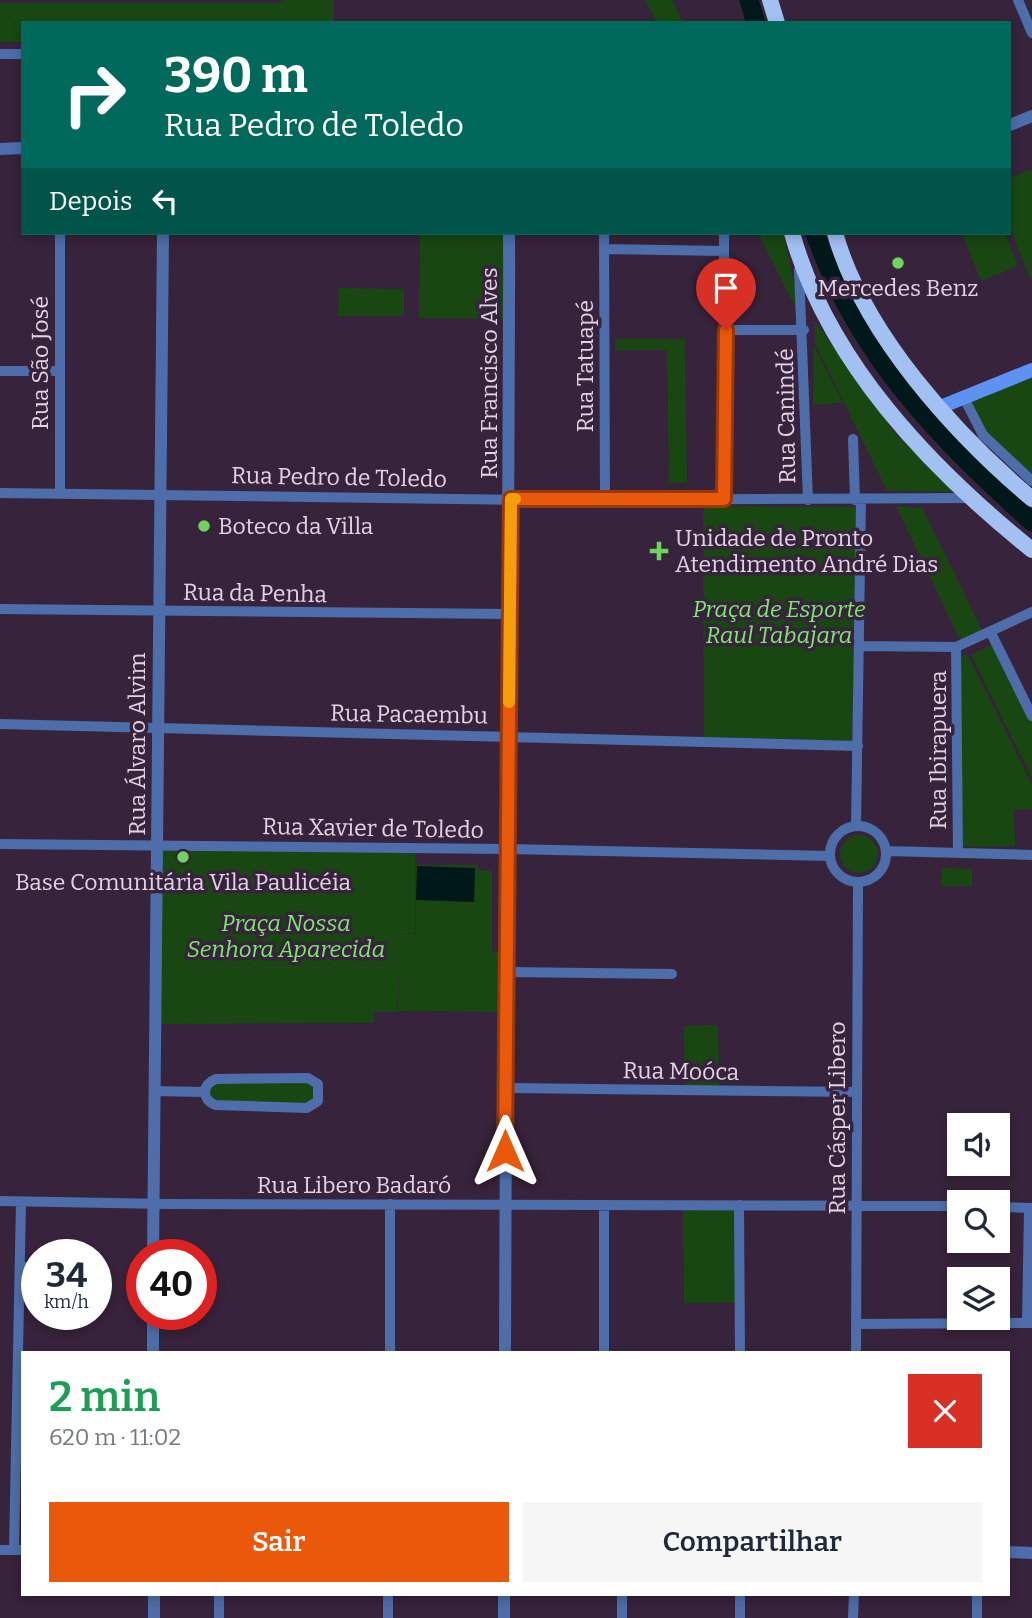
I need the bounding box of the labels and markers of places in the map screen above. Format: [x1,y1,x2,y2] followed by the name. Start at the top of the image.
[890,255,906,271] marker: Mercedes Benz
[696,258,756,330] pin
[818,274,978,302] place label: Mercedes Benz
[218,512,374,540] place label: Boteco da Villa
[196,518,212,534] marker: Boteco da Villa
[675,524,938,578] place label: Unidade de Pronto Atendimento André Dias
[649,541,669,561] marker: Unidade de Pronto Atendimento André Dias
[175,849,191,865] marker: Base Comunitária Vila Paulicéia
[15,868,352,896] place label: Base Comunitária Vila Paulicéia

